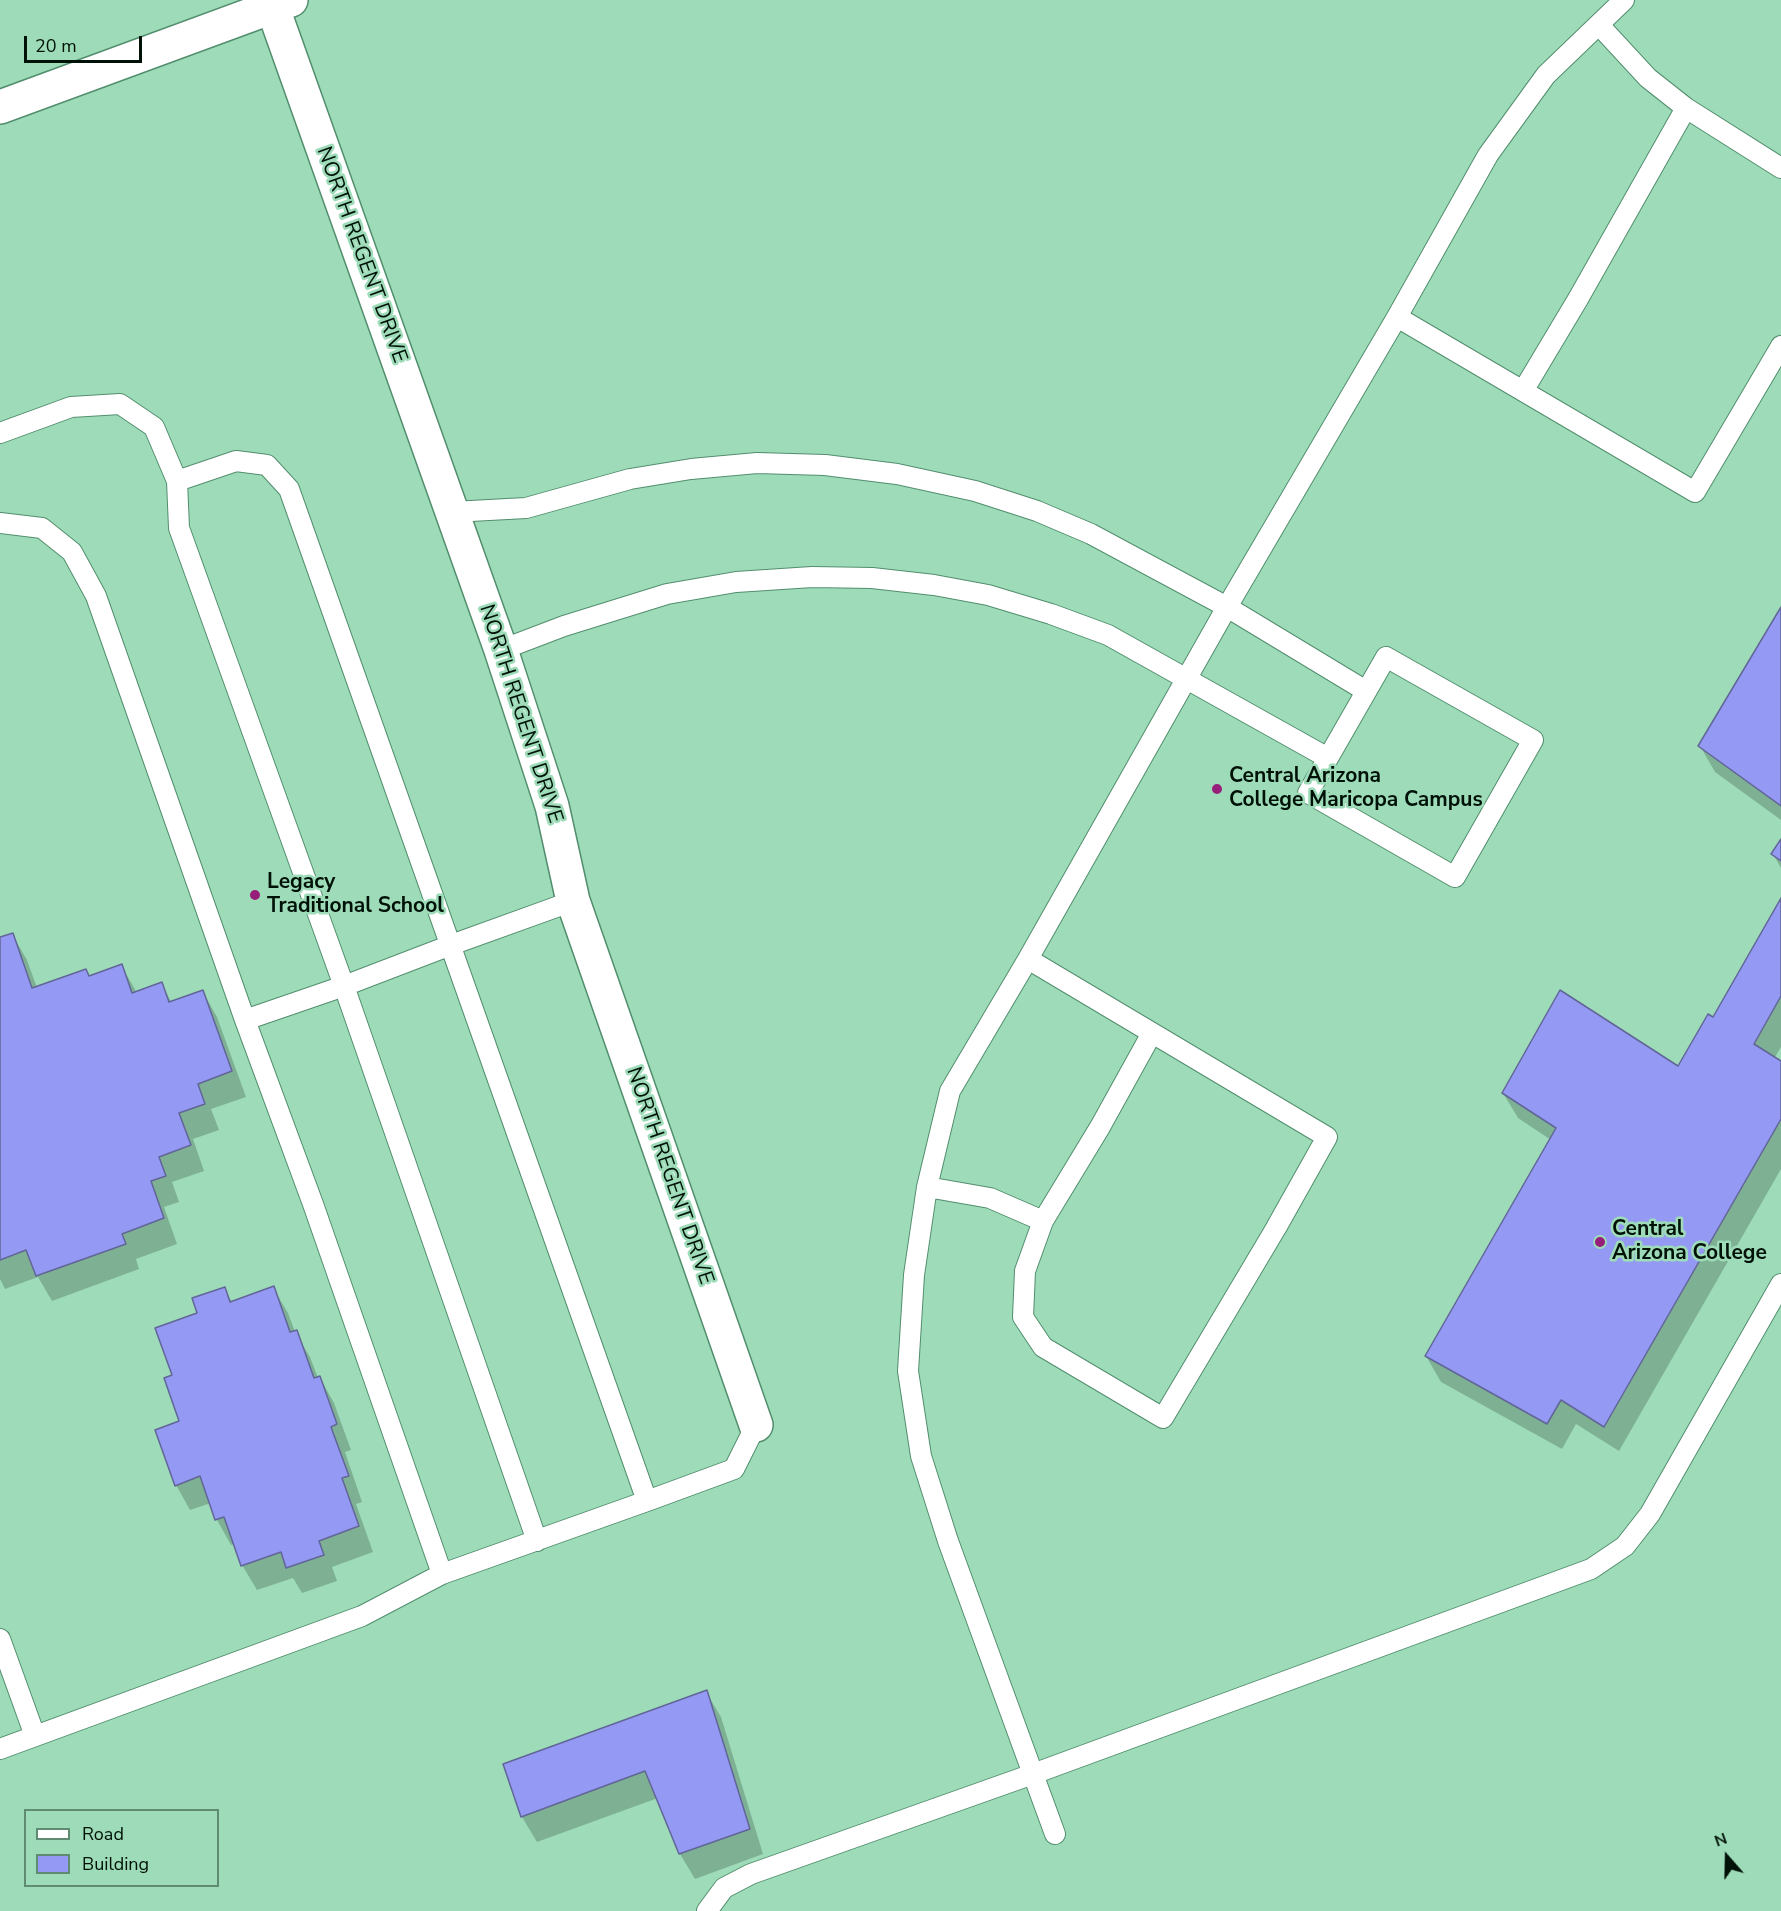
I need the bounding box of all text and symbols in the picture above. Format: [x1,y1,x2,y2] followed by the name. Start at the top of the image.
[27,24,146,62] scale bar
[35,34,77,58] text: 20 m
[310,143,412,367] street label: NORTH REGENT DRIVE
[473,602,567,826] street label: NORTH REGENT DRIVE
[1229,764,1483,814] place label: Central Arizona College Maricopa Campus
[1210,782,1224,796] marker: Central Arizona College Maricopa Campus
[267,870,444,920] place label: Legacy Traditional School
[248,888,262,902] marker: Legacy Traditional School
[620,1064,718,1288] street label: NORTH REGENT DRIVE
[1612,1217,1767,1267] place label: Central Arizona College
[1593,1235,1607,1249] marker: Central Arizona College
[24,1809,219,1887] legend
[82,1822,124,1846] text: Road
[1697,1827,1757,1887] north arrow
[1711,1828,1730,1852] text: N
[82,1852,149,1876] text: Building

